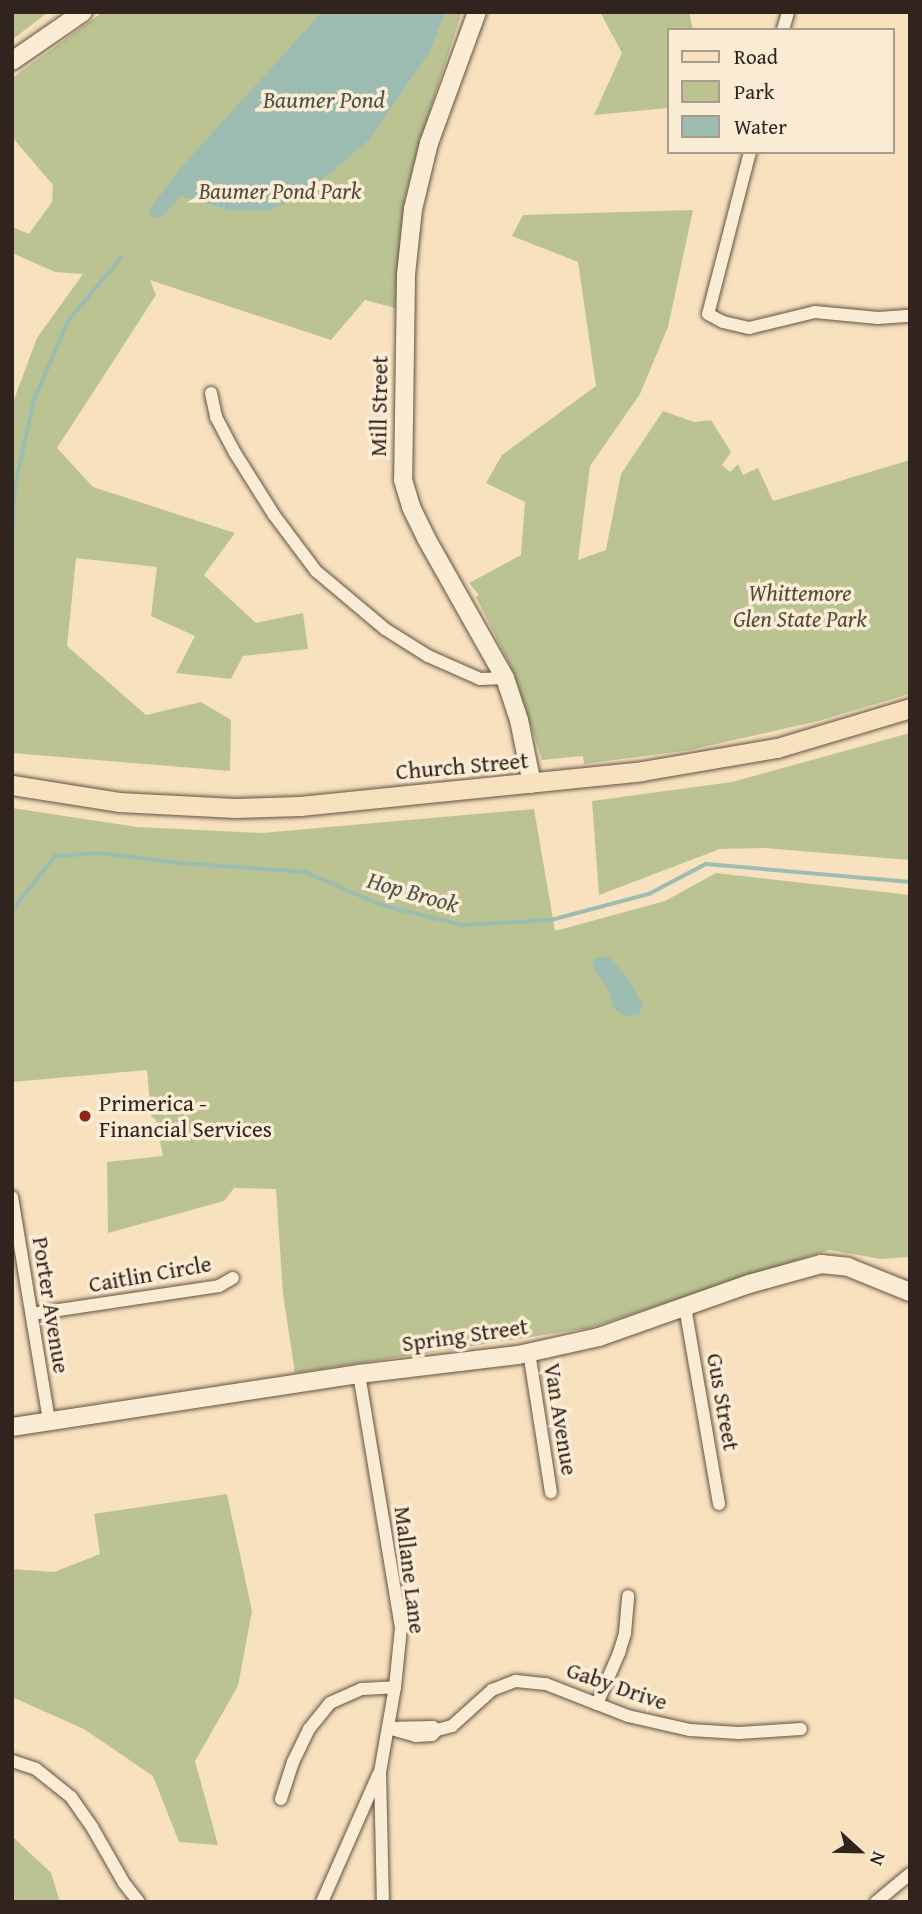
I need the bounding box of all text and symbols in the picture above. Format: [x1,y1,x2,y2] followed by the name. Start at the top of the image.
[666,28,894,154] legend
[734,41,778,72] text: Road
[734,76,775,107] text: Park
[263,86,385,114] water label: Baumer Pond
[734,111,787,142] text: Water
[199,177,361,205] park label: Baumer Pond Park
[364,355,394,457] street label: Mill Street
[733,579,867,633] park label: Whittemore Glen State Park
[395,746,529,786] street label: Church Street
[364,865,462,919] water label: Hop Brook
[99,1089,272,1143] place label: Primerica - Financial Services
[77,1108,93,1124] marker: Primerica - Financial Services
[27,1235,75,1375] street label: Porter Avenue
[87,1250,213,1298] street label: Caitlin Circle
[400,1312,530,1358] street label: Spring Street
[701,1351,745,1453] street label: Gus Street
[539,1361,583,1477] street label: Van Avenue
[388,1505,432,1635] street label: Mallane Lane
[563,1656,671,1716] street label: Gaby Drive
[824,1816,894,1886] north arrow
[863,1848,894,1870] text: N

